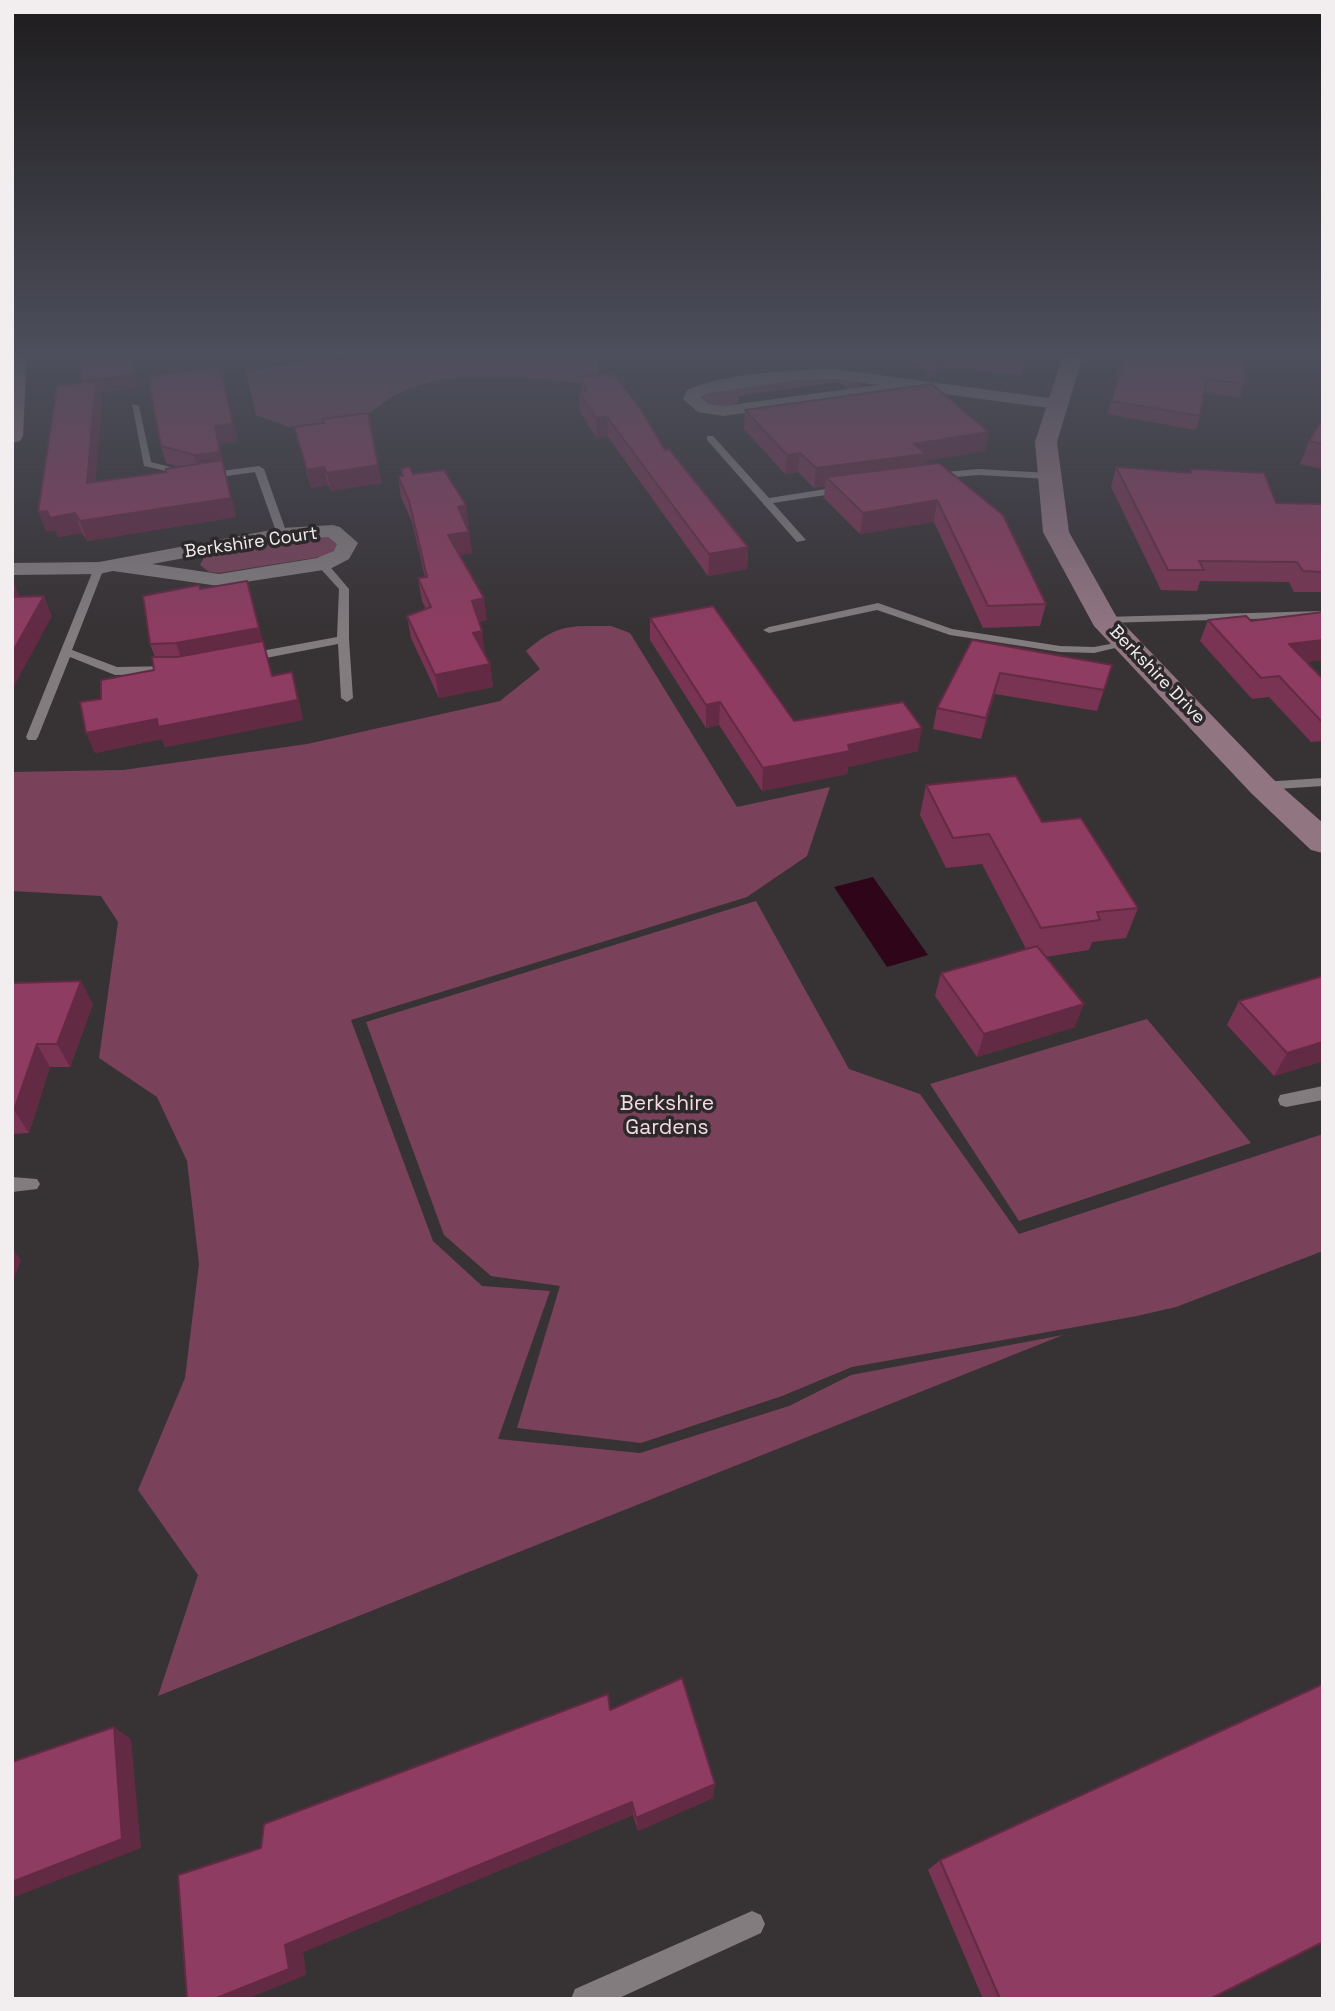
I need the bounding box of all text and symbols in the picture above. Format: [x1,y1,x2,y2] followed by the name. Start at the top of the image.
[183,523,319,563] street label: Berkshire Court
[1105,621,1209,729] street label: Berkshire Drive
[620,1091,714,1141] park label: Berkshire Gardens

